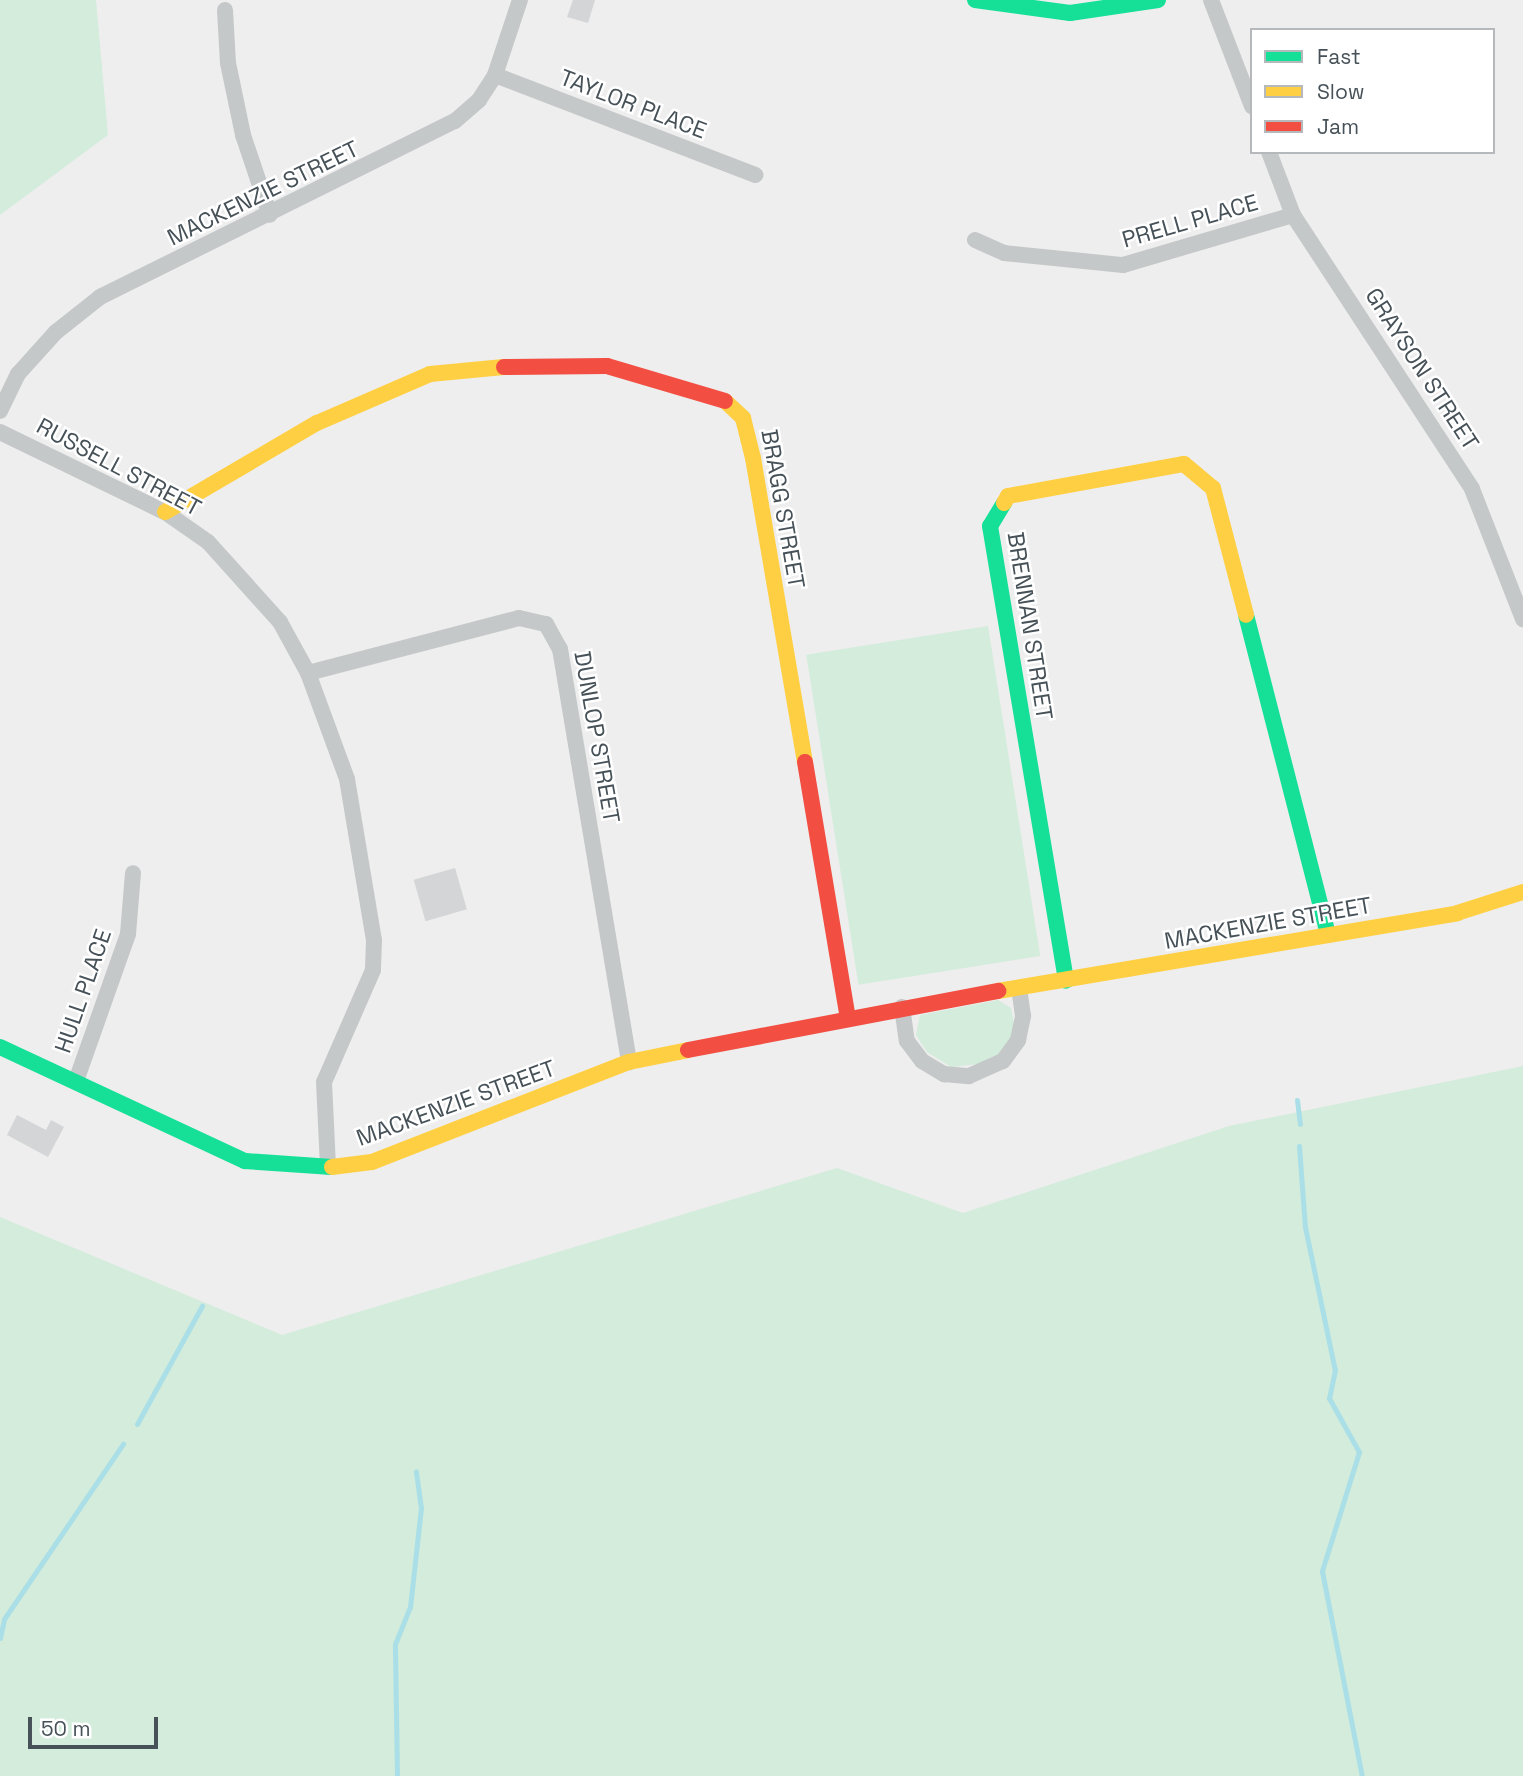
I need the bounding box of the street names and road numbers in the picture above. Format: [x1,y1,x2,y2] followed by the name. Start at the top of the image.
[556,63,710,145] street label: TAYLOR PLACE
[163,135,363,251] street label: MACKENZIE STREET
[1119,188,1261,254] street label: PRELL PLACE
[1359,283,1485,455] street label: GRAYSON STREET
[32,412,206,522] street label: RUSSELL STREET
[755,427,811,591] street label: BRAGG STREET
[1002,530,1058,722] street label: BRENNAN STREET
[568,649,626,825] street label: DUNLOP STREET
[1162,891,1374,955] street label: MACKENZIE STREET
[49,925,117,1057] street label: HULL PLACE
[353,1054,559,1152] street label: MACKENZIE STREET

